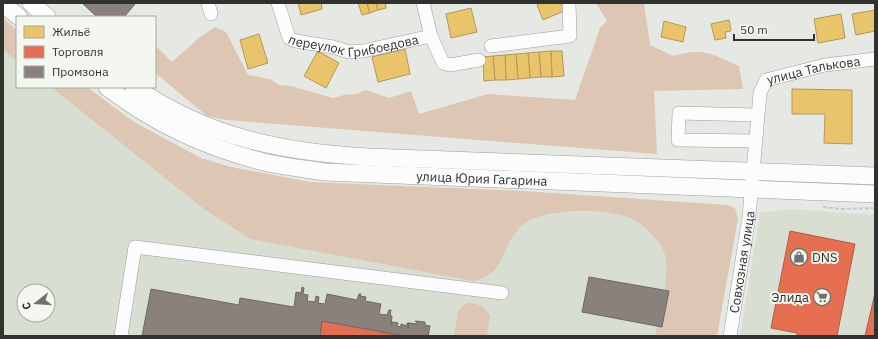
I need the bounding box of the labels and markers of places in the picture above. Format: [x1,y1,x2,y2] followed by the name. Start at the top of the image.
[789,247,809,267] shop icon: DNS
[812,249,837,266] place label: DNS
[812,287,832,307] supermarket icon: Элида
[771,289,809,306] place label: Элида

